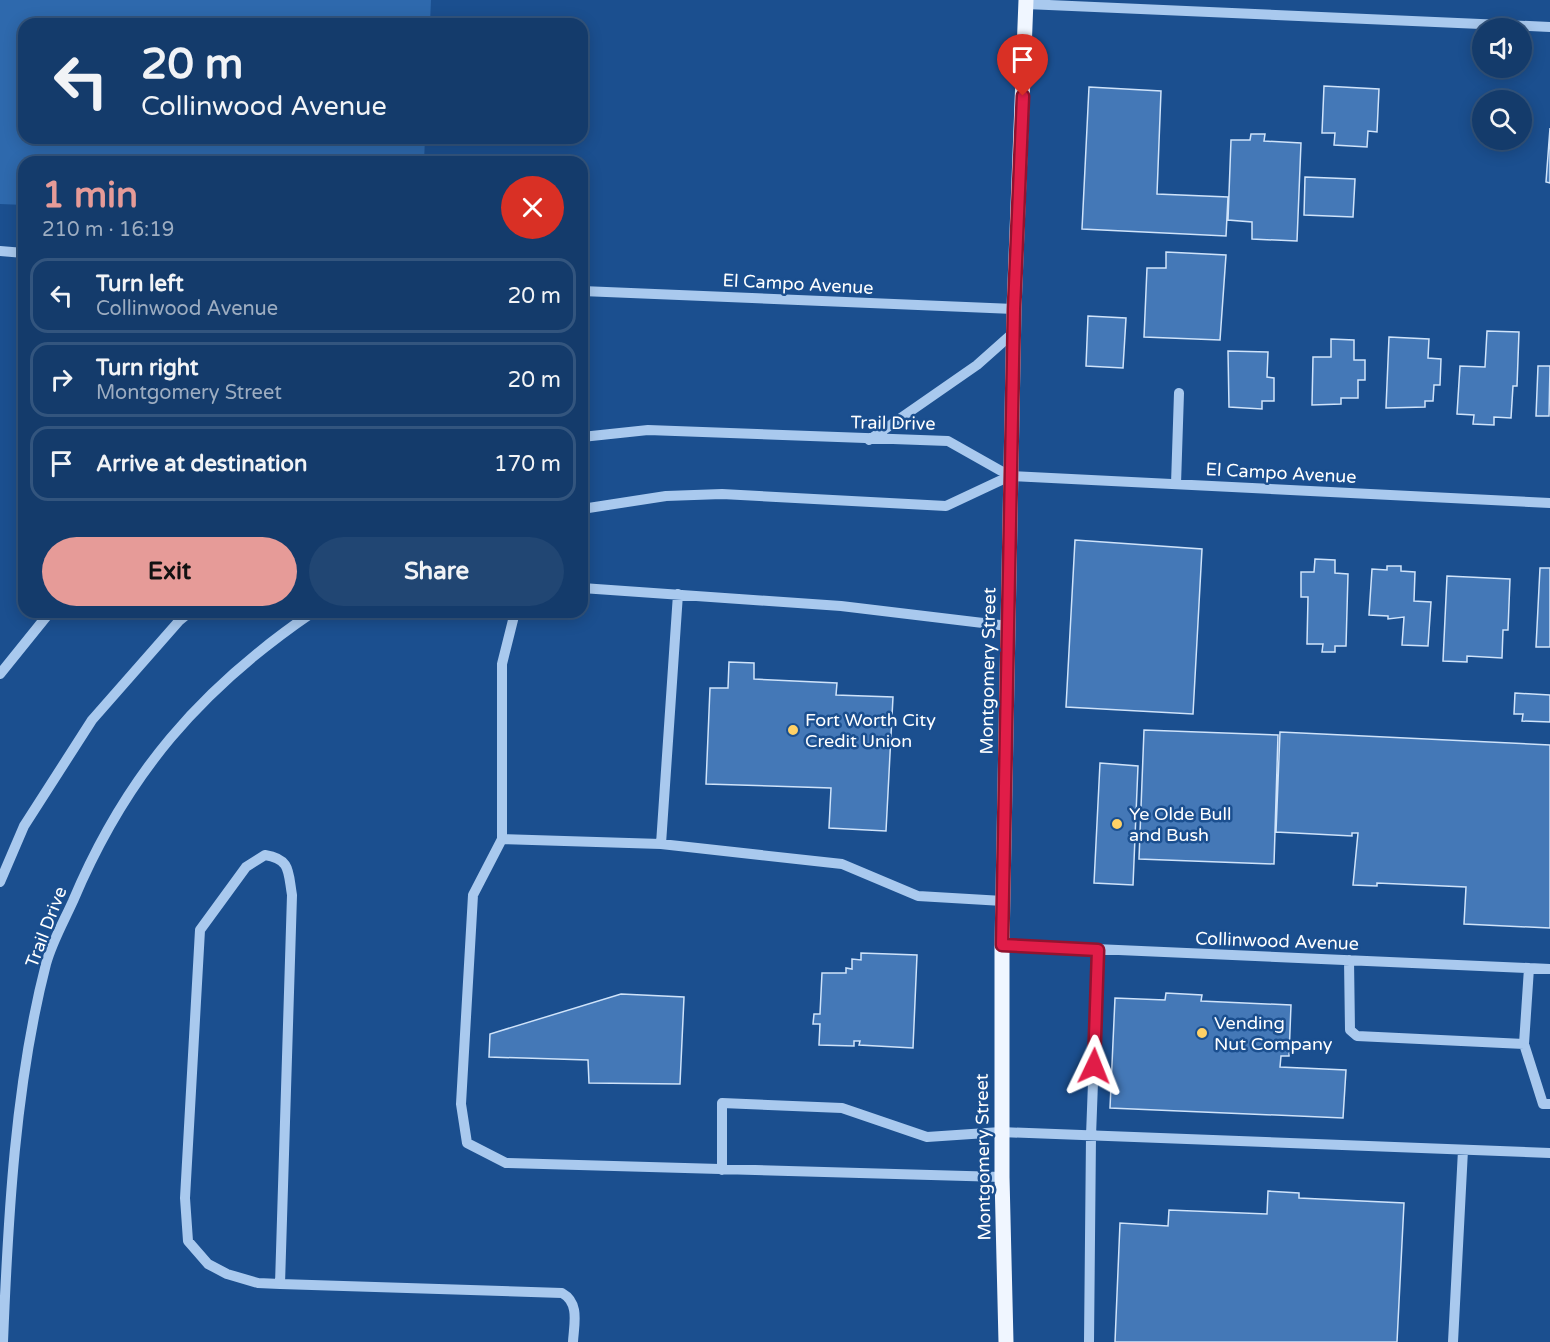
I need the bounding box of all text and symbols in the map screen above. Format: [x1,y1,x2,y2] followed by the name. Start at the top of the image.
[1472,18,1532,150] map controls
[1472,18,1532,78] button: sound
[997,34,1048,96] pin
[141,39,243,90] text: 20 m
[42,42,120,120] icon: left
[1006,43,1039,76] icon: arrive
[141,90,387,123] text: Collinwood Avenue
[1472,90,1532,150] button: search
[42,174,138,217] text: 1 min
[501,176,564,239] button: close
[42,218,174,242] text: 210 m · 16:19
[722,269,874,299] street label: El Campo Avenue
[96,271,184,297] text: Turn left
[45,279,78,312] icon: left
[507,283,561,309] text: 20 m
[96,297,278,321] text: Collinwood Avenue
[96,355,198,381] text: Turn right
[45,363,78,396] icon: right
[507,367,561,393] text: 20 m
[96,381,282,405] text: Montgomery Street
[850,411,936,435] street label: Trail Drive
[45,447,78,480] icon: arrive
[96,451,307,477] text: Arrive at destination
[494,451,561,477] text: 170 m
[1205,458,1357,488] street label: El Campo Avenue
[42,537,297,606] button: Exit
[309,537,564,606] button: Share
[976,587,1000,755] street label: Montgomery Street
[805,709,936,752] place label: Fort Worth City Credit Union
[786,723,800,737] marker: Fort Worth City Credit Union
[1129,803,1231,846] place label: Ye Olde Bull and Bush
[1110,817,1124,831] marker: Ye Olde Bull and Bush
[21,883,71,971] street label: Trail Drive
[1195,927,1359,955] street label: Collinwood Avenue
[1214,1012,1333,1055] place label: Vending Nut Company
[1195,1026,1209,1040] marker: Vending Nut Company
[1062,1034,1126,1098] position arrow
[971,1073,995,1241] street label: Montgomery Street

